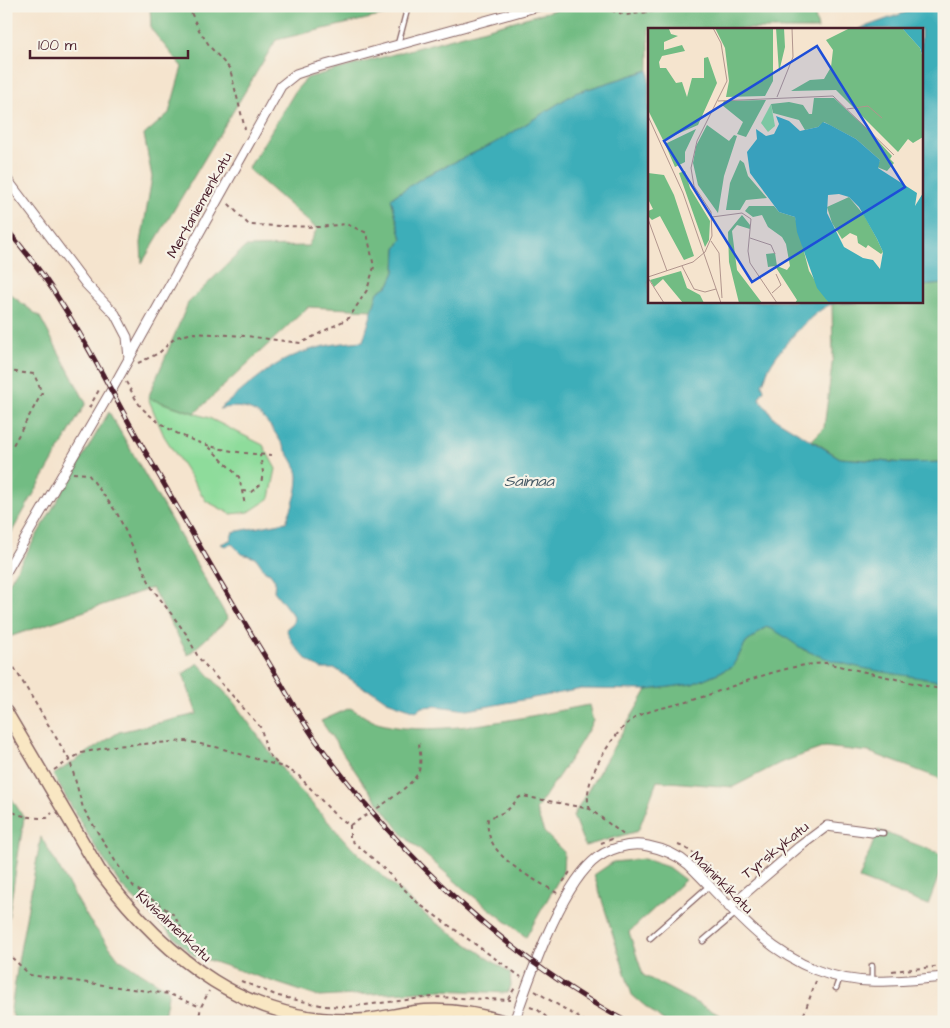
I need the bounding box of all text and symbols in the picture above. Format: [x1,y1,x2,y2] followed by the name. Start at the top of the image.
[30,28,188,60] scale bar
[648,28,922,302] inset map
[38,35,77,56] text: 100 m
[162,148,237,262] street label: Mertaniemenkatu
[504,470,555,492] water label: Saimaa
[737,816,814,885] street label: Tyrskykatu
[685,846,758,919] street label: Maininkikatu
[131,886,216,967] street label: Kivisalmenkatu

